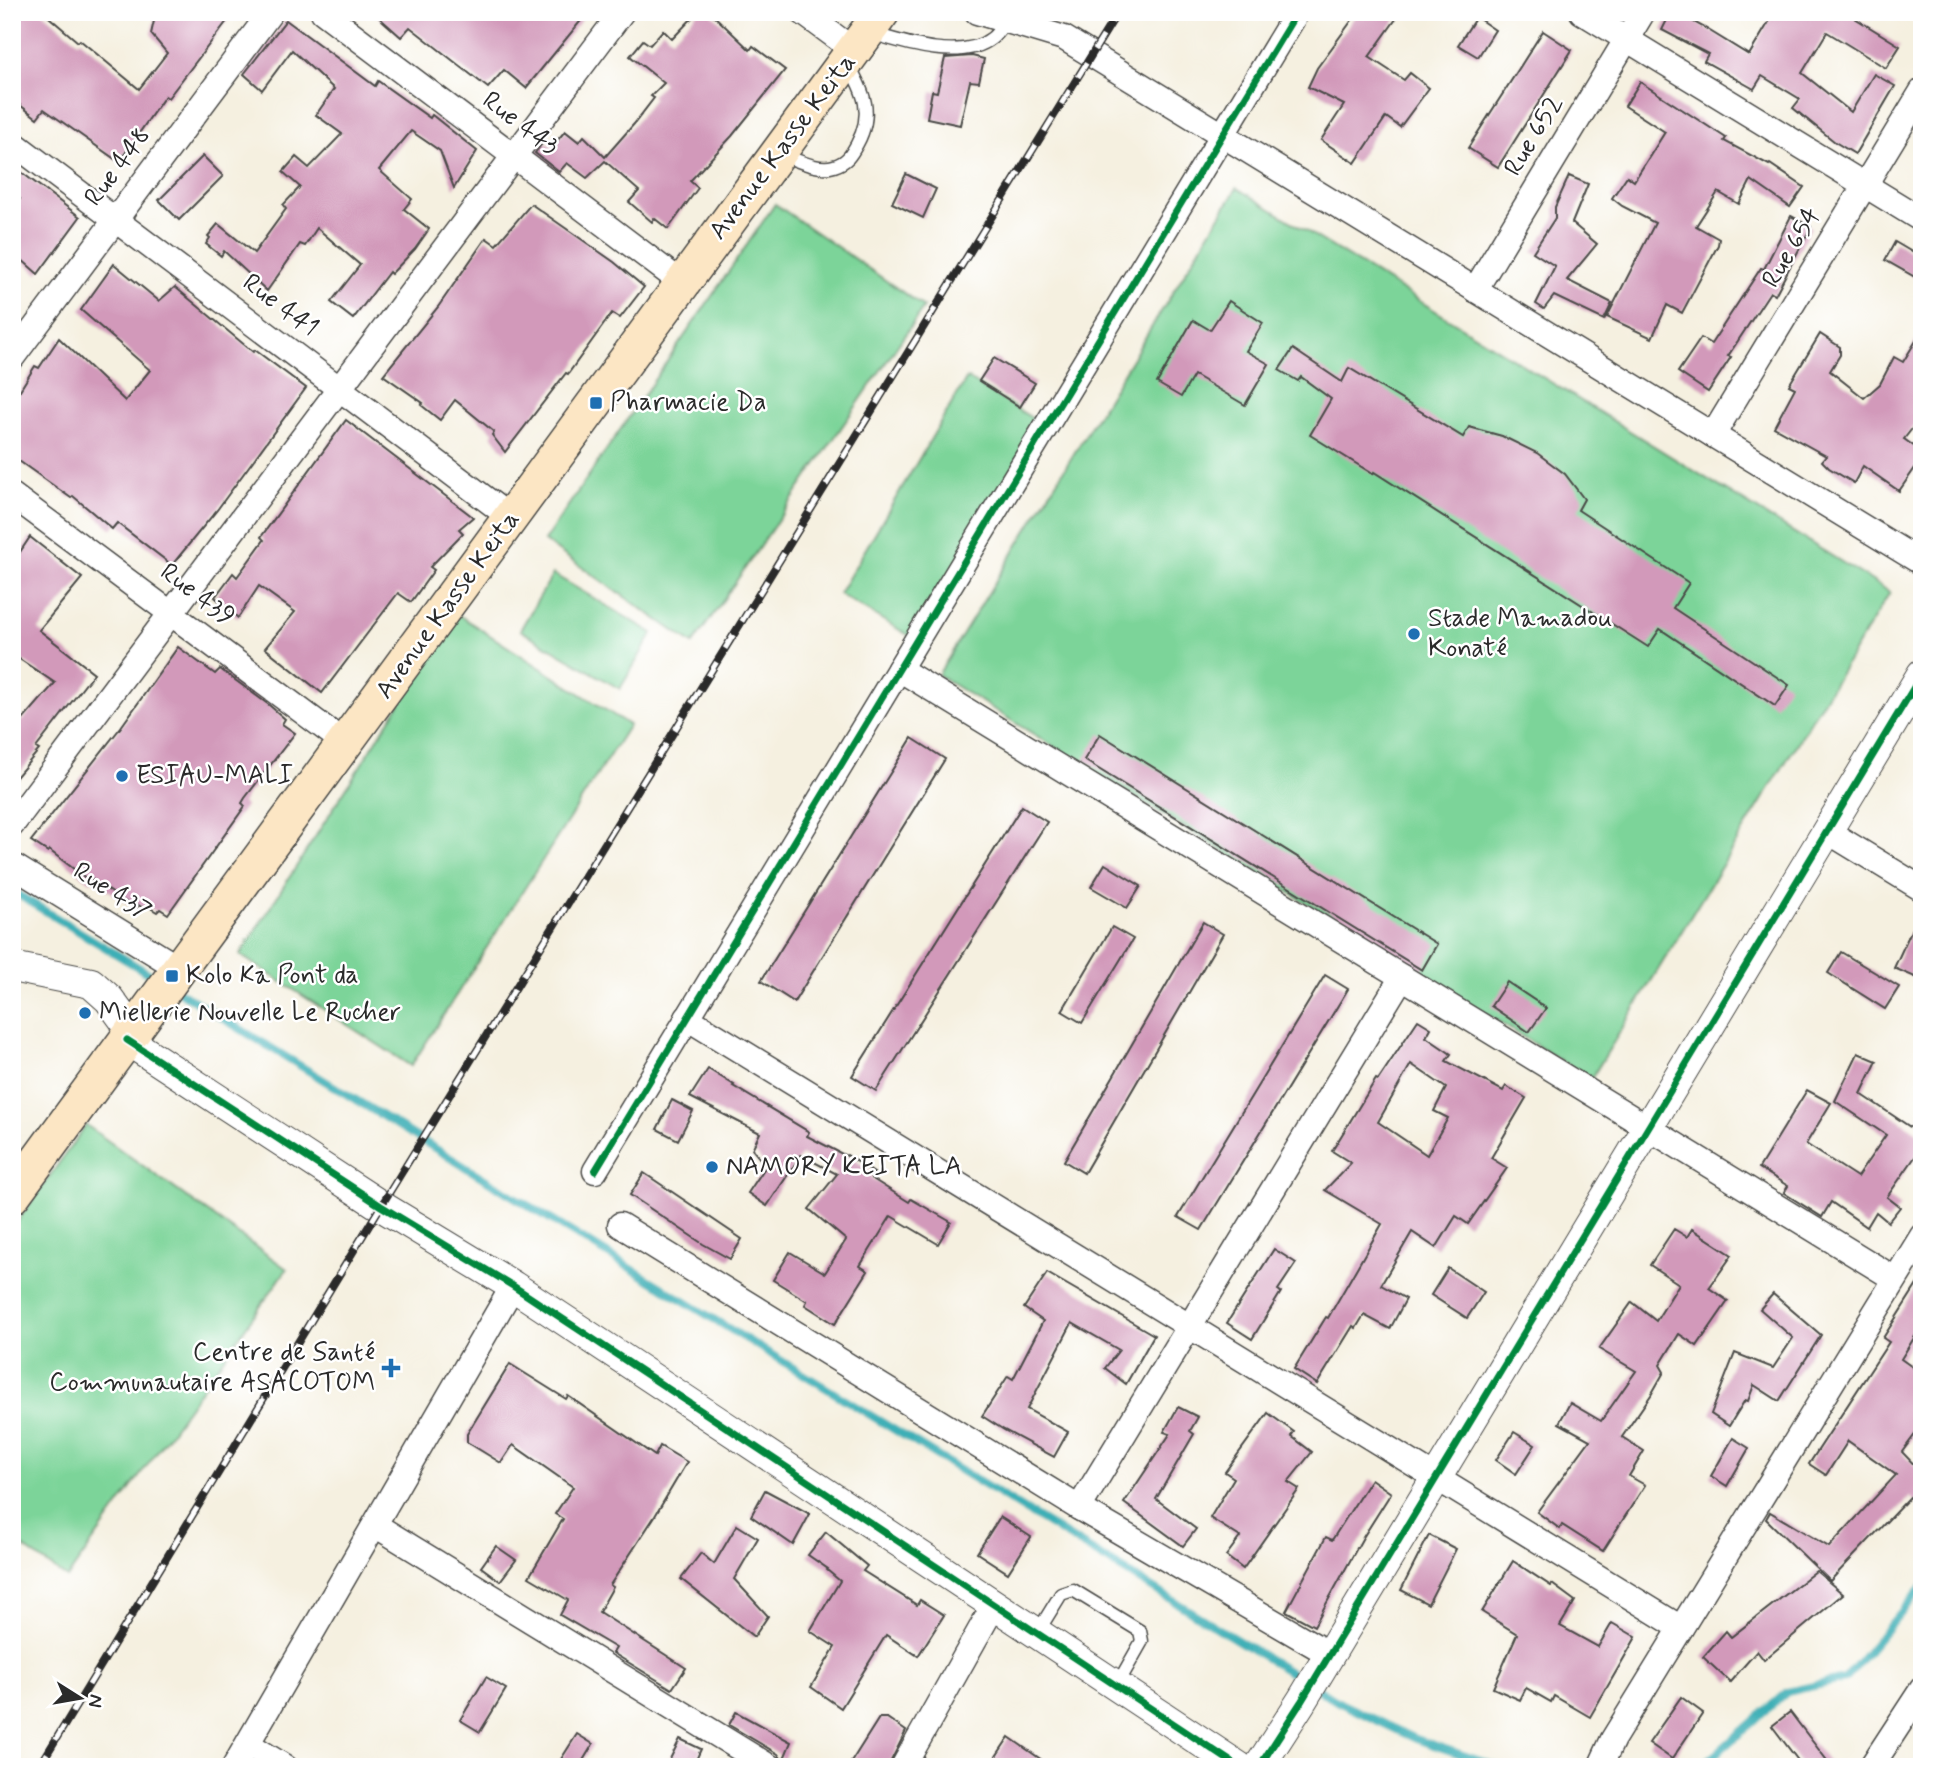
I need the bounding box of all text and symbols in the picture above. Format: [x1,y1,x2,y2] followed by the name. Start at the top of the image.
[702,47,864,247] street label: Avenue Kasse Keita
[475,84,565,164] street label: Rue 443
[1497,89,1571,183] street label: Rue 652
[77,121,159,213] street label: Rue 448
[1755,201,1829,295] street label: Rue 654
[235,266,325,346] street label: Rue 441
[610,386,766,420] place label: Pharmacie Da
[588,395,604,411] marker: Pharmacie Da
[368,504,528,706] street label: Avenue Kasse Keita
[153,556,241,634] street label: Rue 439
[1428,602,1612,666] place label: Stade Mamadou Konaté
[1406,626,1422,642] marker: Stade Mamadou Konaté
[136,759,293,793] place label: ESIAU-MALI
[114,768,130,784] marker: ESIAU-MALI
[66,855,158,929] street label: Rue 437
[186,959,359,993] place label: Kolo Ka Pont da
[164,968,180,984] marker: Kolo Ka Pont da
[99,996,401,1030] place label: Miellerie Nouvelle Le Rucher
[77,1005,93,1021] marker: Miellerie Nouvelle Le Rucher
[726,1150,962,1184] place label: NAMORY KEITA LA
[704,1159,720,1175] marker: NAMORY KEITA LA
[49,1336,375,1400] place label: Centre de Santé Communautaire ASACOTOM
[381,1358,401,1378] marker: Centre de Santé Communautaire ASACOTOM
[46,1664,116,1734] north arrow
[82,1692,109,1710] text: N

